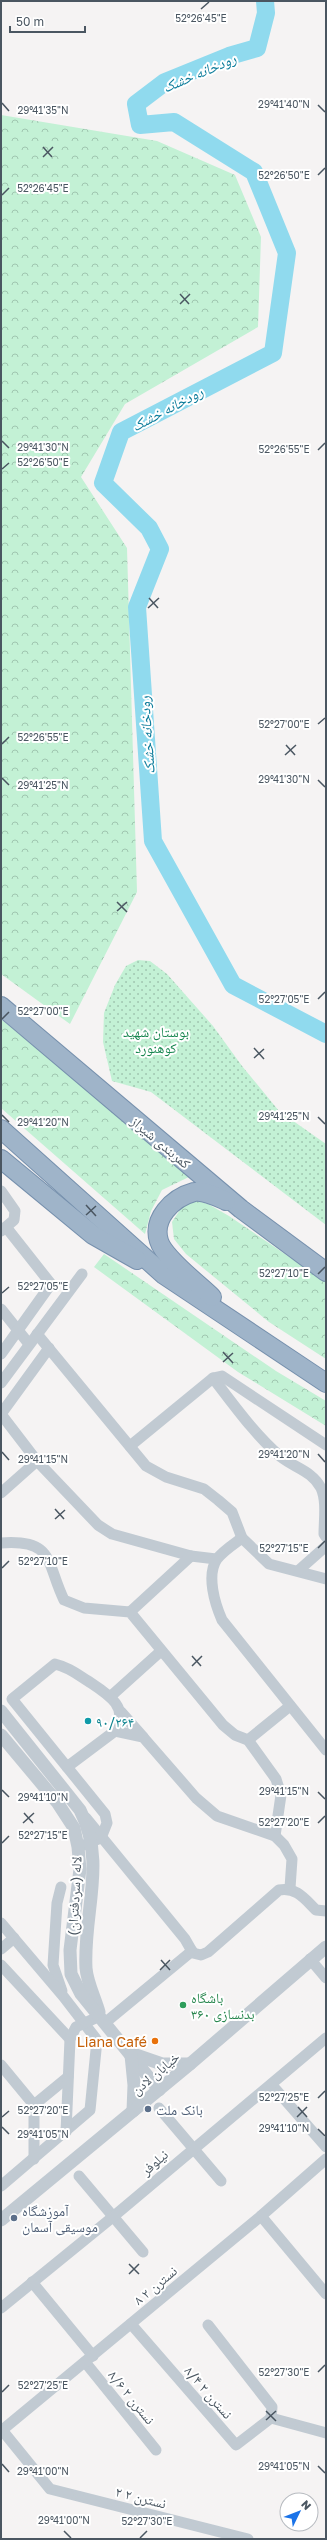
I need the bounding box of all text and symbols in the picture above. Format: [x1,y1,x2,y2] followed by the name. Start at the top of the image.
[10,8,85,34] scale bar
[175,12,227,24] text: 52°26'45"E
[16,14,44,29] text: 50 m
[160,48,239,96] water label: رودخانه خشک
[258,98,310,110] text: 29°41'40"N
[17,104,69,116] text: 29°41'35"N
[258,169,310,181] text: 52°26'50"E
[17,182,69,194] text: 52°26'45"E
[128,382,206,435] water label: رودخانه خشک
[17,441,69,453] text: 29°41'30"N
[258,443,310,455] text: 52°26'55"E
[17,456,69,468] text: 52°26'50"E
[134,695,159,775] water label: رودخانه خشک
[258,718,310,730] text: 52°27'00"E
[17,731,69,743] text: 52°26'55"E
[258,773,310,785] text: 29°41'30"N
[17,779,69,791] text: 29°41'25"N
[259,993,309,1005] text: 52°27'05"E
[17,1005,69,1017] text: 52°27'00"E
[123,1023,189,1057] park label: بوستان شهید کوهنورد
[258,1110,310,1122] text: 29°41'25"N
[126,1112,194,1173] street label: کمربندی شیراز
[17,1116,69,1128] text: 29°41'20"N
[259,1267,309,1279] text: 52°27'10"E
[18,1280,68,1292] text: 52°27'05"E
[258,1448,310,1460] text: 29°41'20"N
[18,1453,68,1465] text: 29°41'15"N
[259,1542,309,1554] text: 52°27'15"E
[18,1555,68,1567] text: 52°27'10"E
[96,1713,134,1730] place label: ۹۰/۲۶۴
[83,1716,93,1726] marker: ۹۰/۲۶۴
[259,1785,309,1797] text: 29°41'15"N
[18,1791,68,1803] text: 29°41'10"N
[259,1816,309,1828] text: 52°27'20"E
[18,1829,68,1841] text: 52°27'15"E
[63,1856,86,1936] street label: لاله (سردفتران)
[191,1989,255,2023] place label: باشگاه بدنسازی ۳۶۰
[178,2000,188,2010] marker: باشگاه بدنسازی ۳۶۰
[77,2033,147,2050] place label: Liana Café
[150,2036,160,2046] marker: Liana Café
[127,2048,183,2099] street label: خیابان لادن
[259,2091,309,2103] text: 52°27'25"E
[156,2101,203,2118] place label: بانک ملت
[18,2104,68,2116] text: 52°27'20"E
[143,2104,153,2114] marker: بانک ملت
[259,2122,309,2134] text: 29°41'10"N
[17,2128,69,2140] text: 29°41'05"N
[136,2146,172,2180] street label: نیلوفر
[22,2202,98,2236] place label: آموزشگاه موسیقی آسمان
[9,2213,19,2223] marker: آموزشگاه موسیقی آسمان
[130,2262,181,2309] street label: ۸ نسترن ۲
[181,2362,237,2423] street label: ۸/۴ نسترن ۲
[259,2366,309,2378] text: 52°27'30"E
[104,2367,159,2428] street label: ۸/۶ نسترن ۲
[18,2379,68,2391] text: 52°27'25"E
[258,2460,310,2472] text: 29°41'05"N
[17,2465,69,2477] text: 29°41'00"N
[114,2483,168,2512] street label: ۲ نسترن ۲
[279,2492,319,2532] north arrow
[299,2497,314,2512] text: N
[38,2514,90,2526] text: 29°41'00"N
[122,2515,172,2527] text: 52°27'30"E

